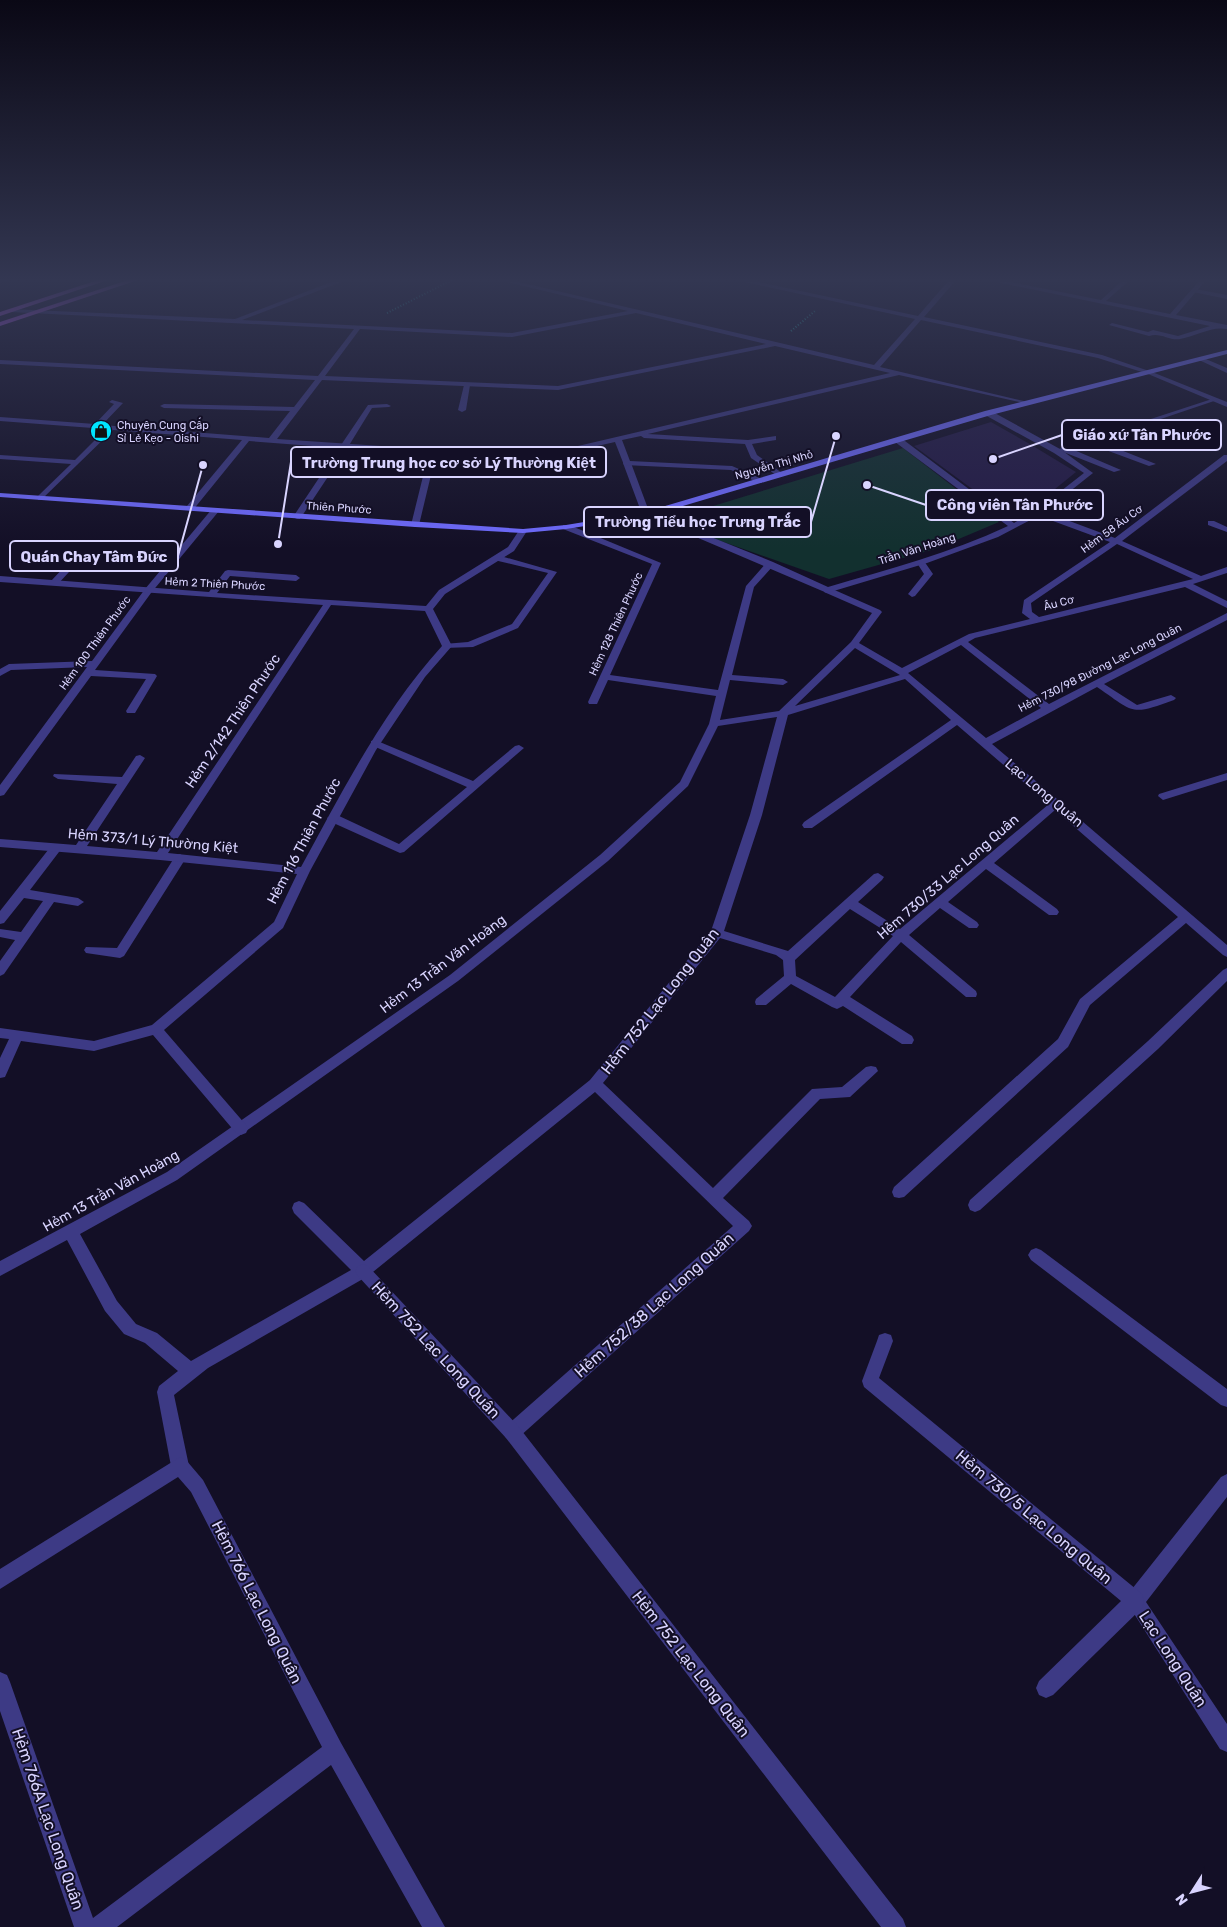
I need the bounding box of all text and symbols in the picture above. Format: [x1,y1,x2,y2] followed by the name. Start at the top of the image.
[117,417,209,445] place label: Chuyên Cung Cấp Sỉ Lẻ Kẹo - Oishi
[89,419,113,443] shop icon: Chuyên Cung Cấp Sỉ Lẻ Kẹo - Oishi
[1062,420,1221,450] callout: Giáo xứ Tân Phước
[1073,426,1212,444] text: Giáo xứ Tân Phước
[291,447,606,477] callout: Trường Trung học cơ sở Lý Thường Kiệt
[733,447,814,482] street label: Nguyễn Thị Nhỏ
[302,454,596,472] text: Trường Trung học cơ sở Lý Thường Kiệt
[926,490,1103,520] callout: Công viên Tân Phước
[937,496,1093,514] text: Công viên Tân Phước
[306,499,372,517] street label: Thiên Phước
[1078,502,1146,556] street label: Hẻm 58 Âu Cơ
[584,507,811,537] callout: Trường Tiểu học Trưng Trắc
[595,512,801,531] text: Trường Tiểu học Trưng Trắc
[876,529,957,568] street label: Trần Văn Hoàng
[10,541,178,571] callout: Quán Chay Tâm Đức
[21,548,168,566] text: Quán Chay Tâm Đức
[586,570,646,678] street label: Hẻm 128 Thiên Phước
[164,575,266,593] street label: Hẻm 2 Thiên Phước
[57,593,133,693] street label: Hẻm 100 Thiên Phước
[1042,593,1076,613] street label: Âu Cơ
[1016,621,1184,715] street label: Hẻm 730/98 Đường Lạc Long Quân
[182,651,284,791] street label: Hẻm 2/142 Thiên Phước
[1001,755,1087,831] street label: Lạc Long Quân
[264,775,345,907] street label: Hẻm 116 Thiên Phước
[874,811,1022,943] street label: Hẻm 730/33 Lạc Long Quân
[67,825,239,857] street label: Hẻm 373/1 Lý Thường Kiệt
[376,910,509,1017] street label: Hẻm 13 Trần Văn Hoàng
[597,924,723,1078] street label: Hẻm 752 Lạc Long Quân
[39,1146,182,1236] street label: Hẻm 13 Trần Văn Hoàng
[570,1228,738,1382] street label: Hẻm 752/38 Lạc Long Quân
[368,1278,504,1422] street label: Hẻm 752 Lạc Long Quân
[952,1446,1116,1588] street label: Hẻm 730/5 Lạc Long Quân
[208,1517,306,1687] street label: Hẻm 766 Lạc Long Quân
[628,1587,754,1741] street label: Hẻm 752 Lạc Long Quân
[1135,1607,1211,1711] street label: Lạc Long Quân
[8,1726,88,1912] street label: Hẻm 766A Lạc Long Quân
[1167,1867,1217,1917] north arrow
[1172,1890,1192,1908] text: N

